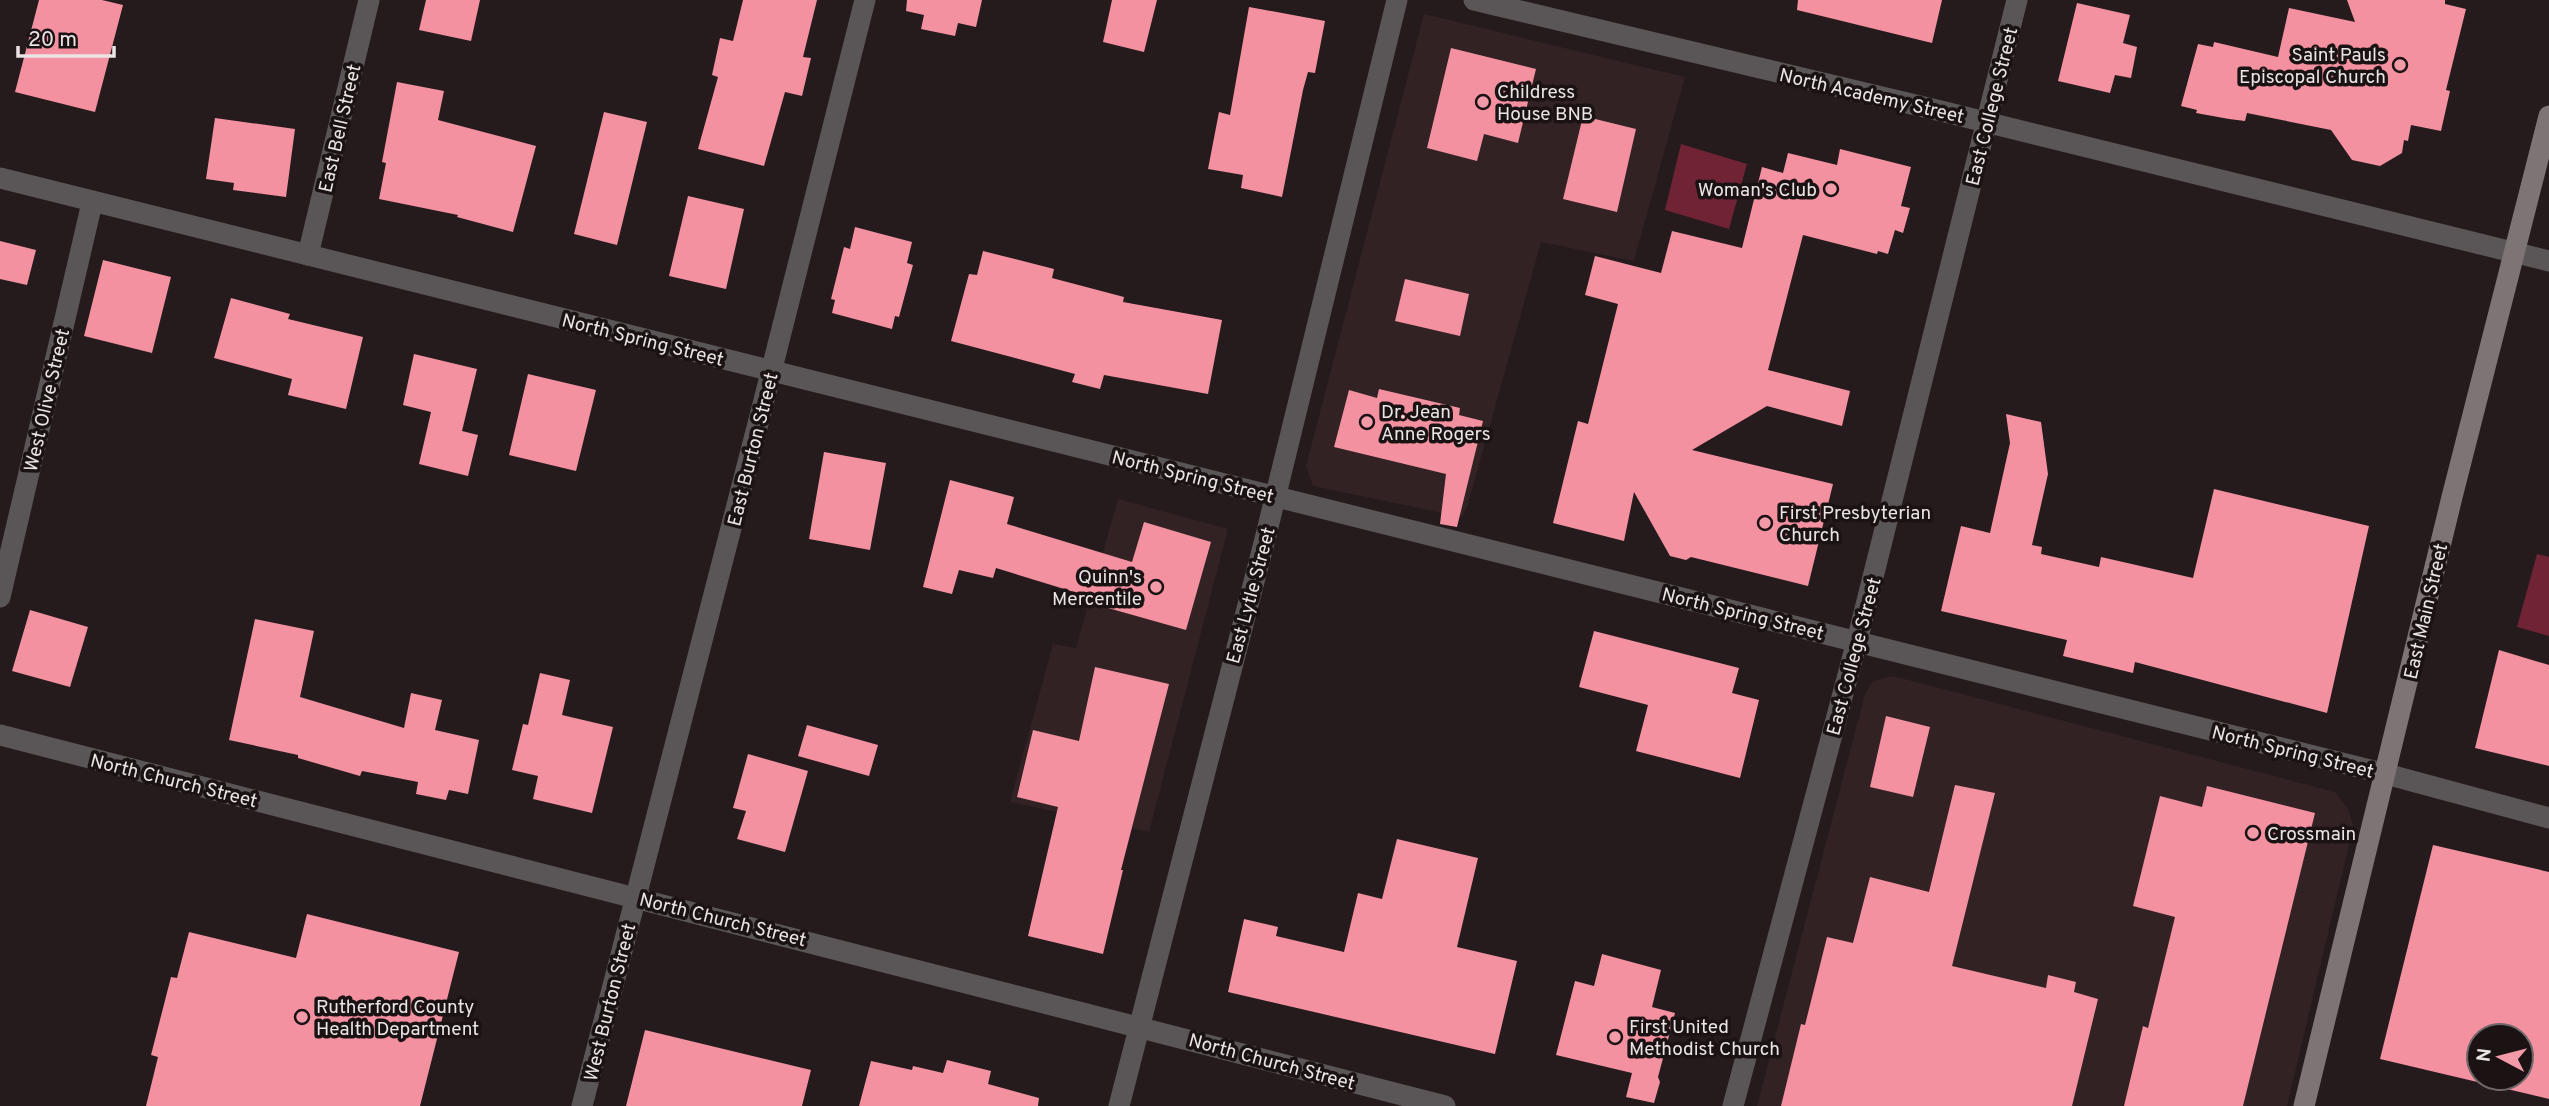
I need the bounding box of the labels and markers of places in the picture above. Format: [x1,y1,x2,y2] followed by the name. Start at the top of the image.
[2239,44,2386,90] place label: Saint Pauls Episcopal Church
[2392,57,2408,73] marker: Saint Pauls Episcopal Church
[1497,81,1593,127] place label: Childress House BNB
[1475,94,1491,110] marker: Childress House BNB
[1698,179,1817,203] place label: Woman's Club
[1823,181,1839,197] marker: Woman's Club
[1381,401,1491,447] place label: Dr. Jean Anne Rogers
[1359,414,1375,430] marker: Dr. Jean Anne Rogers
[1779,502,1931,548] place label: First Presbyterian Church
[1757,515,1773,531] marker: First Presbyterian Church
[1052,566,1142,612] place label: Quinn's Mercentile
[1148,579,1164,595] marker: Quinn's Mercentile
[2267,823,2356,847] place label: Crossmain
[2245,825,2261,841] marker: Crossmain
[316,996,479,1042] place label: Rutherford County Health Department
[294,1009,310,1025] marker: Rutherford County Health Department
[1629,1016,1780,1062] place label: First United Methodist Church
[1607,1029,1623,1045] marker: First United Methodist Church

